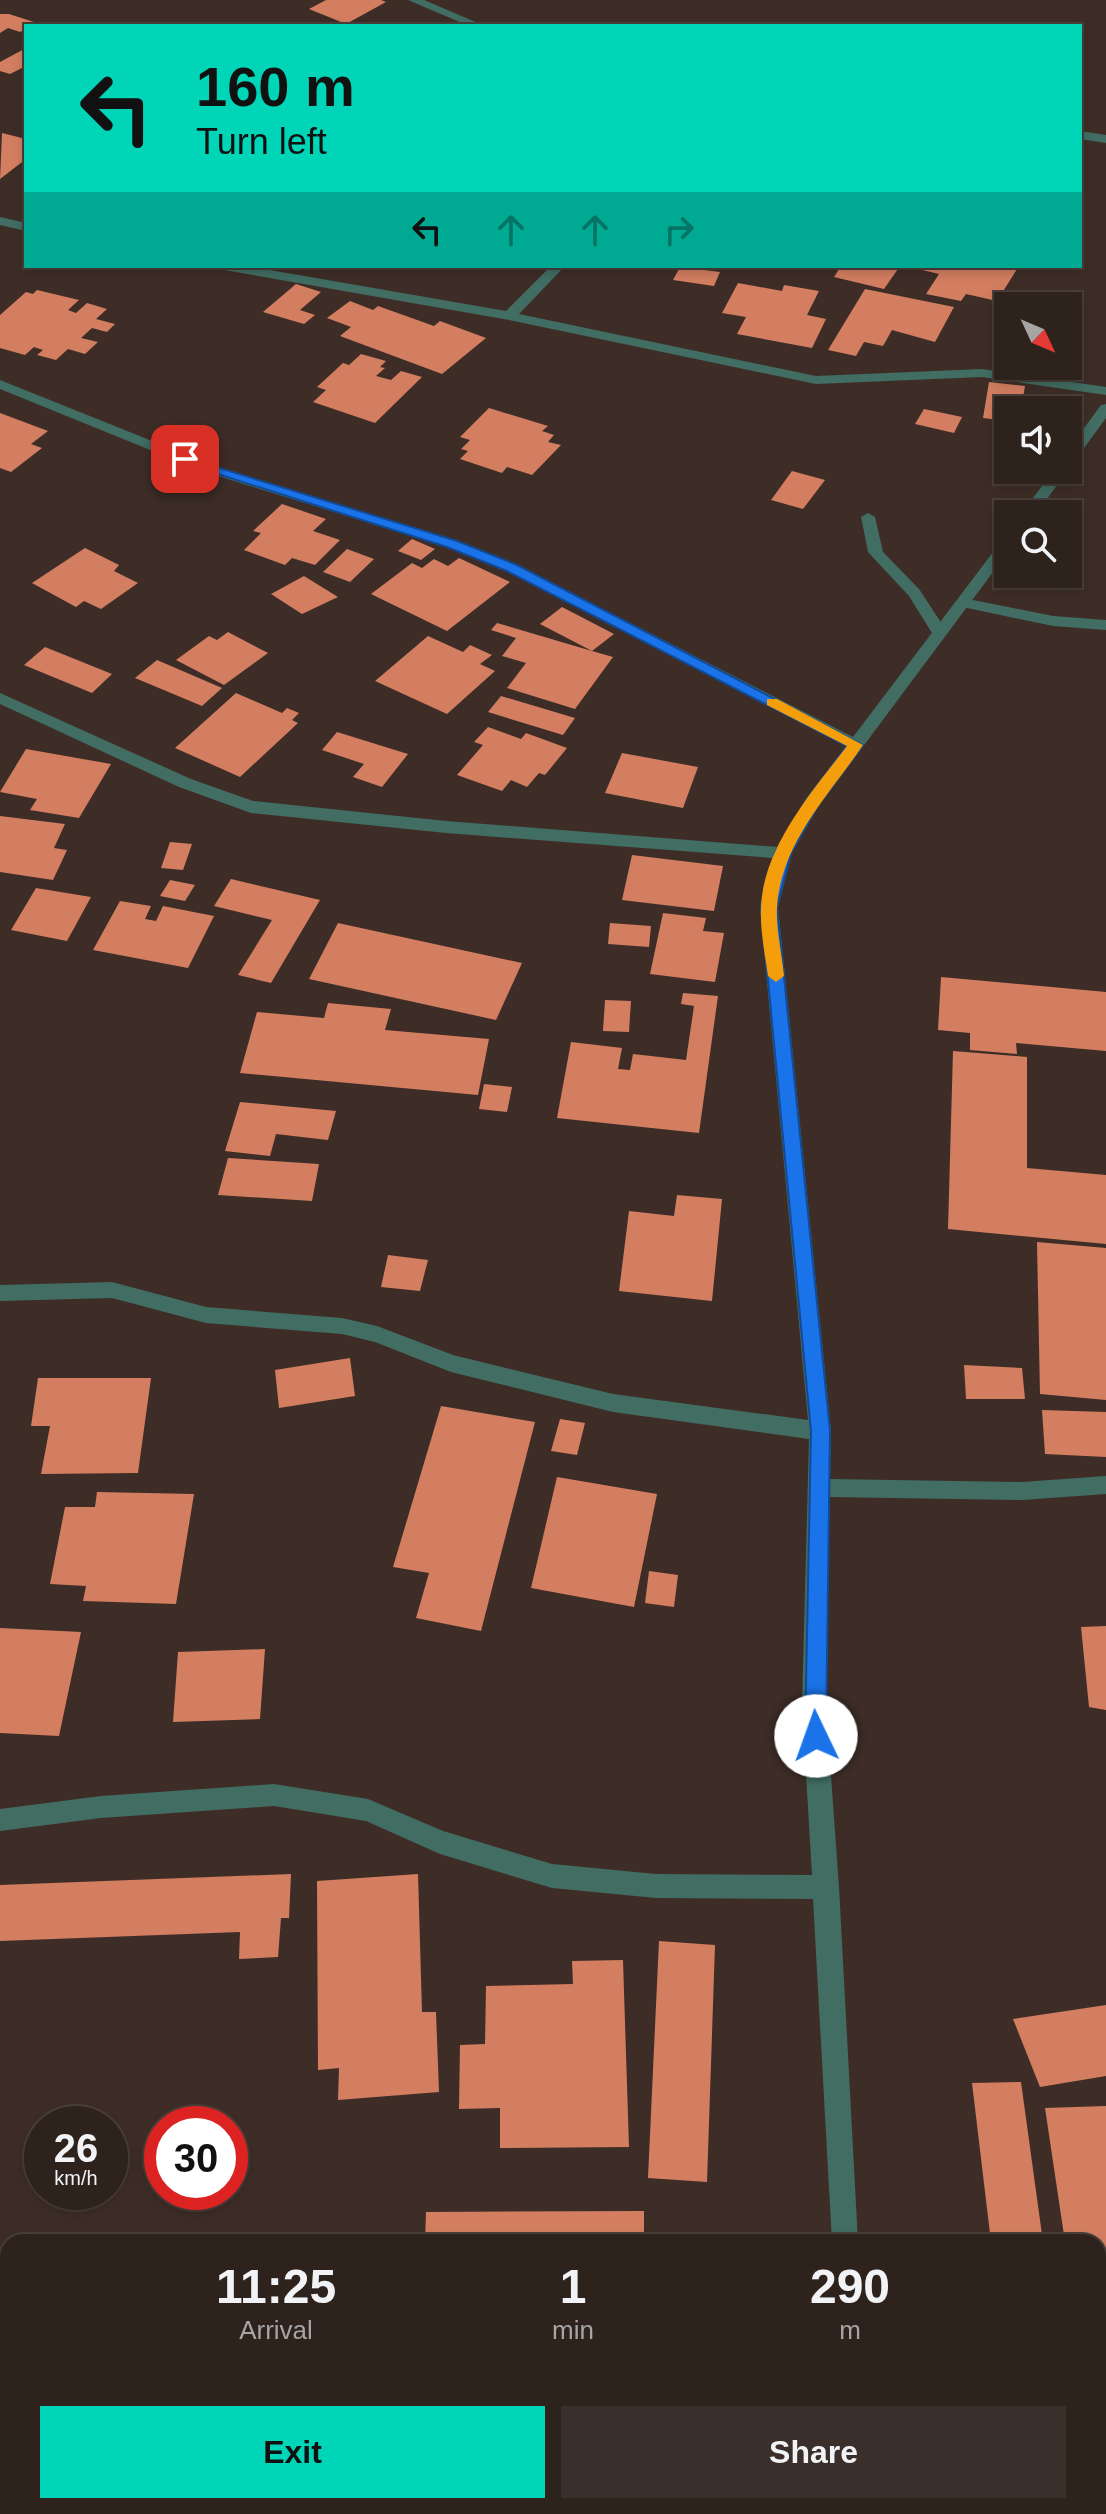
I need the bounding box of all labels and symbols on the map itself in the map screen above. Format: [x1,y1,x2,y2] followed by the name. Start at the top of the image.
[994,292,1082,380] north arrow
[151,425,219,493] pin
[774,1694,858,1778] position arrow
[144,2106,248,2210] speed limit sign: 30

